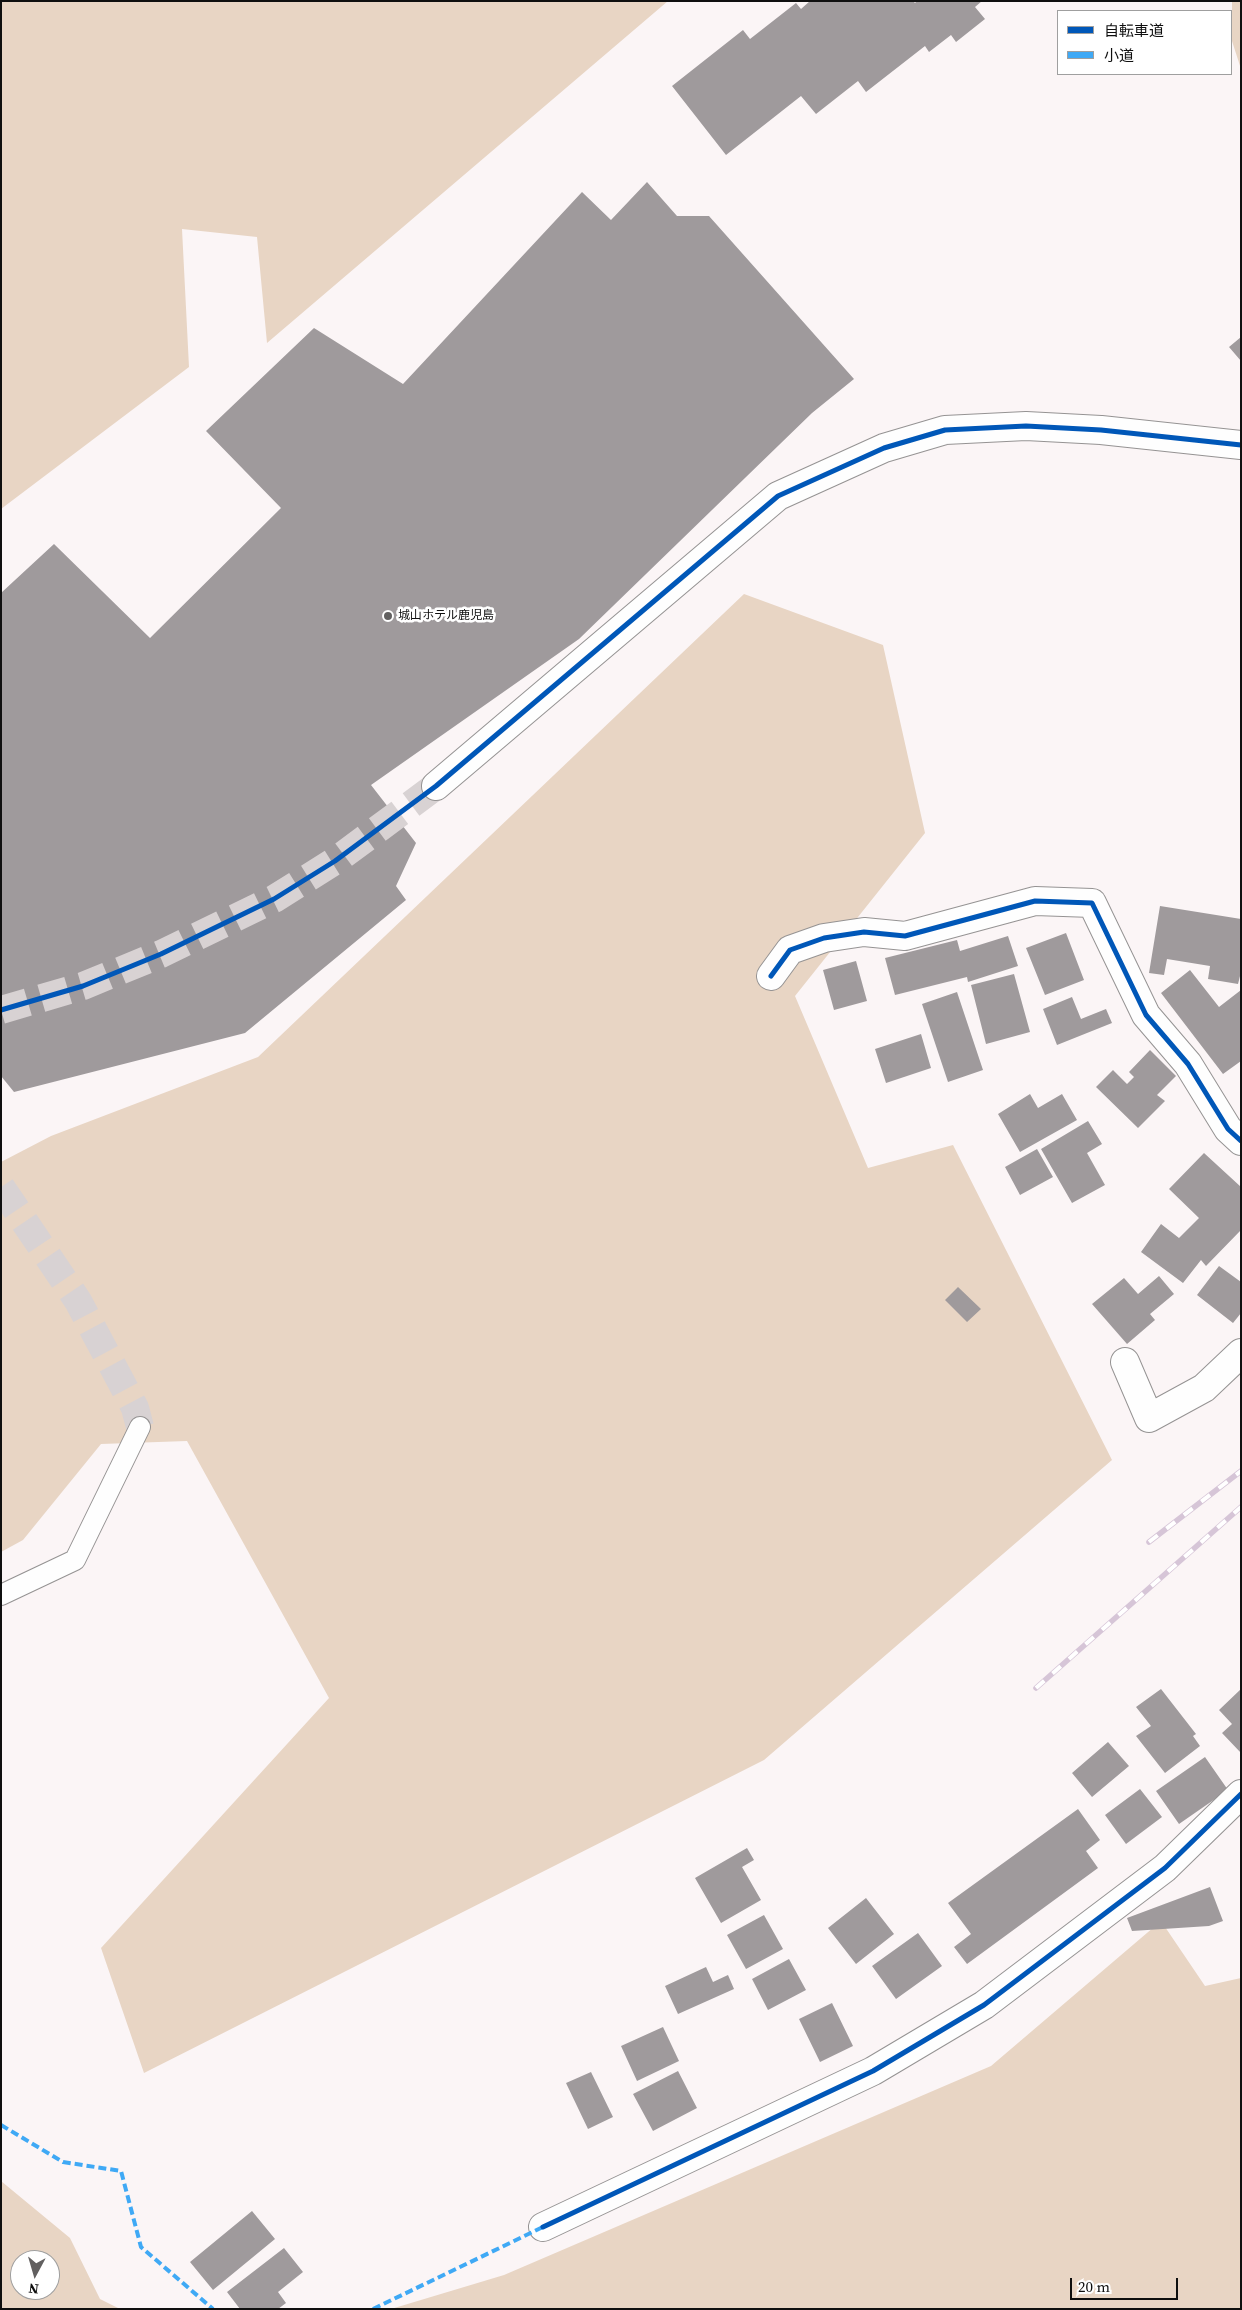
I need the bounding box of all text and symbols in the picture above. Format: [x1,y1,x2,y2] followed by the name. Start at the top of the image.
[1057,10,1232,75] legend
[1104,20,1164,41] text: 自転車道
[1104,45,1134,66] text: 小道
[398,609,494,623] place label: 城山ホテル鹿児島
[382,610,394,622] marker: 城山ホテル鹿児島
[10,2250,60,2300] north arrow
[1072,2268,1180,2300] scale bar
[1078,2276,1110,2297] text: 20 m
[27,2278,40,2299] text: N

